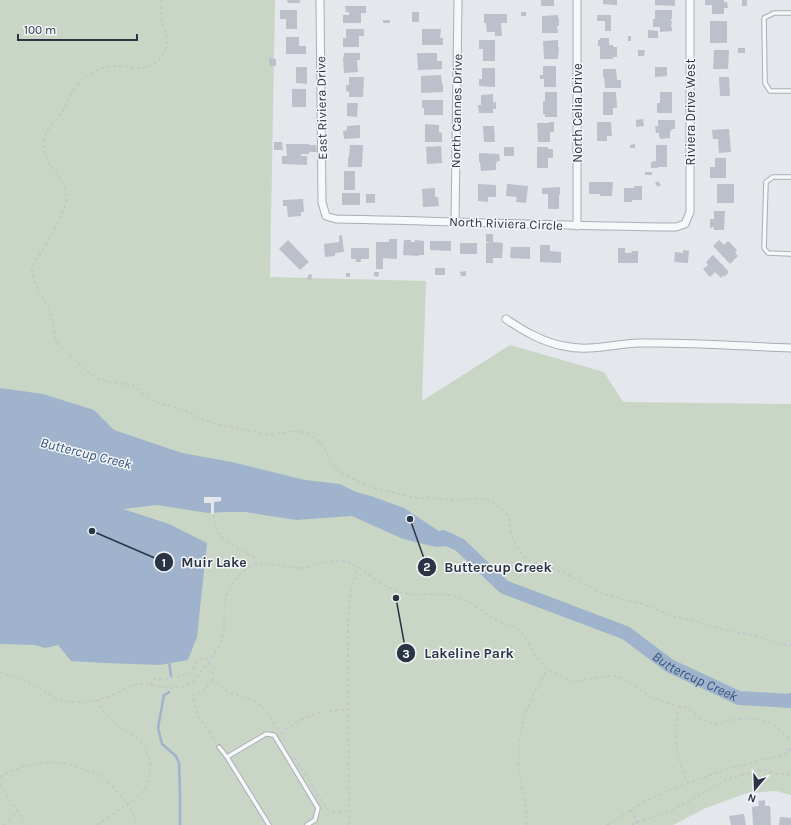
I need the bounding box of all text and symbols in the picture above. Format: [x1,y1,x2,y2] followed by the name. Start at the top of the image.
[18,16,137,42] scale bar
[24,23,56,37] text: 100 m
[448,53,465,168] street label: North Cannes Drive
[313,56,330,160] street label: East Riviera Drive
[683,58,698,165] street label: Riviera Drive West
[570,63,585,163] street label: North Celia Drive
[449,214,564,233] street label: North Riviera Circle
[38,434,134,473] water label: Buttercup Creek
[154,549,255,575] callout: Muir Lake
[181,554,247,571] text: Muir Lake
[417,554,560,580] callout: Buttercup Creek
[162,556,166,570] text: 1
[444,559,552,576] text: Buttercup Creek
[423,560,431,574] text: 2
[396,640,522,666] callout: Lakeline Park
[424,645,514,662] text: Lakeline Park
[402,647,410,661] text: 3
[649,648,741,706] water label: Buttercup Creek
[735,769,775,809] north arrow
[746,791,758,805] text: N

